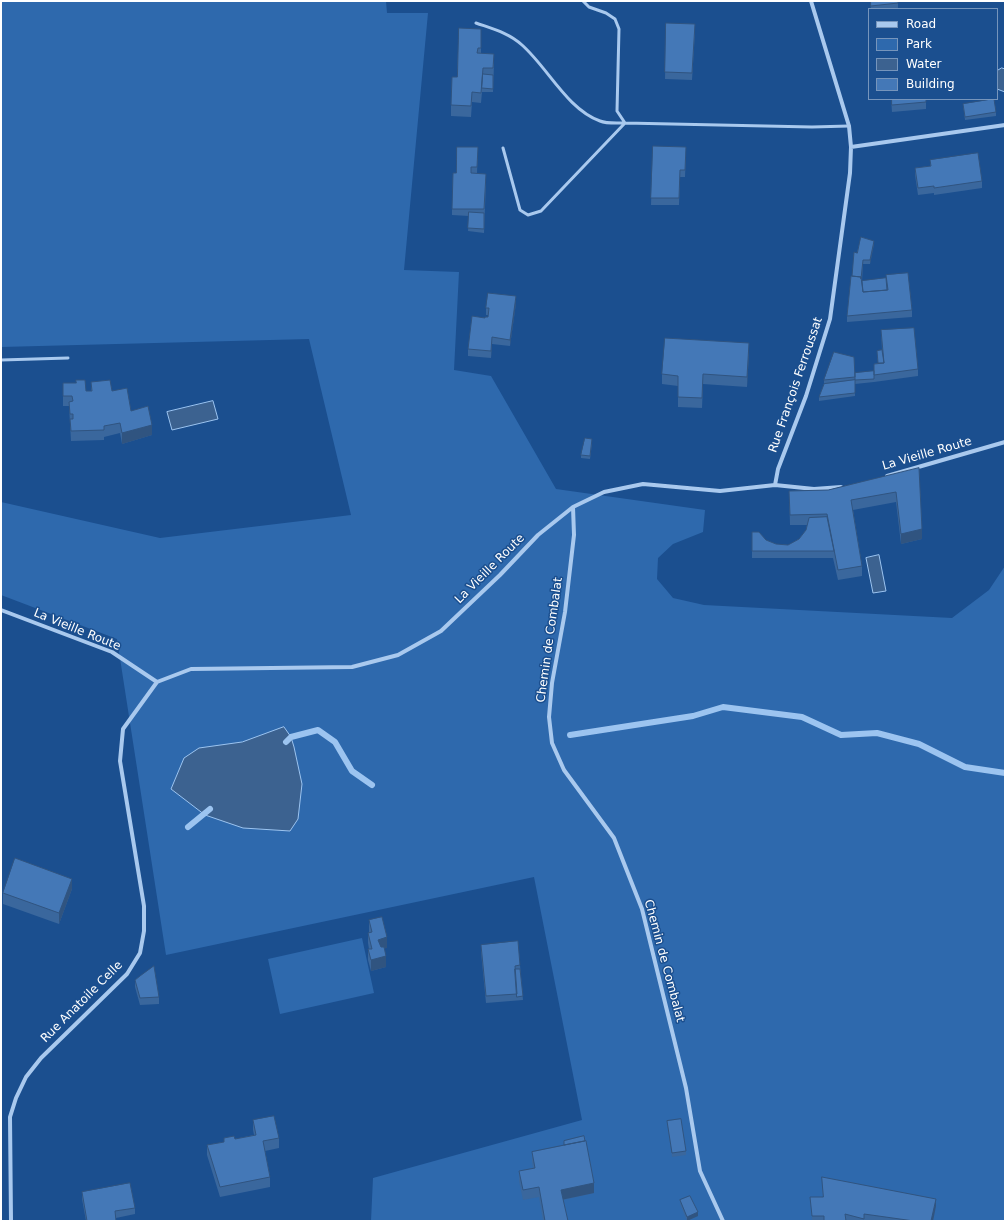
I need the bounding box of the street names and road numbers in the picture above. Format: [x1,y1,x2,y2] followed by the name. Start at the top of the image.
[766,315,826,455] street label: Rue François Ferroussat
[881,434,973,474] street label: La Vieille Route
[452,531,528,607] street label: La Vieille Route
[534,576,566,704] street label: Chemin de Combalat
[31,606,123,654] street label: La Vieille Route
[641,898,687,1024] street label: Chemin de Combalat
[38,958,126,1046] street label: Rue Anatoile Celle

